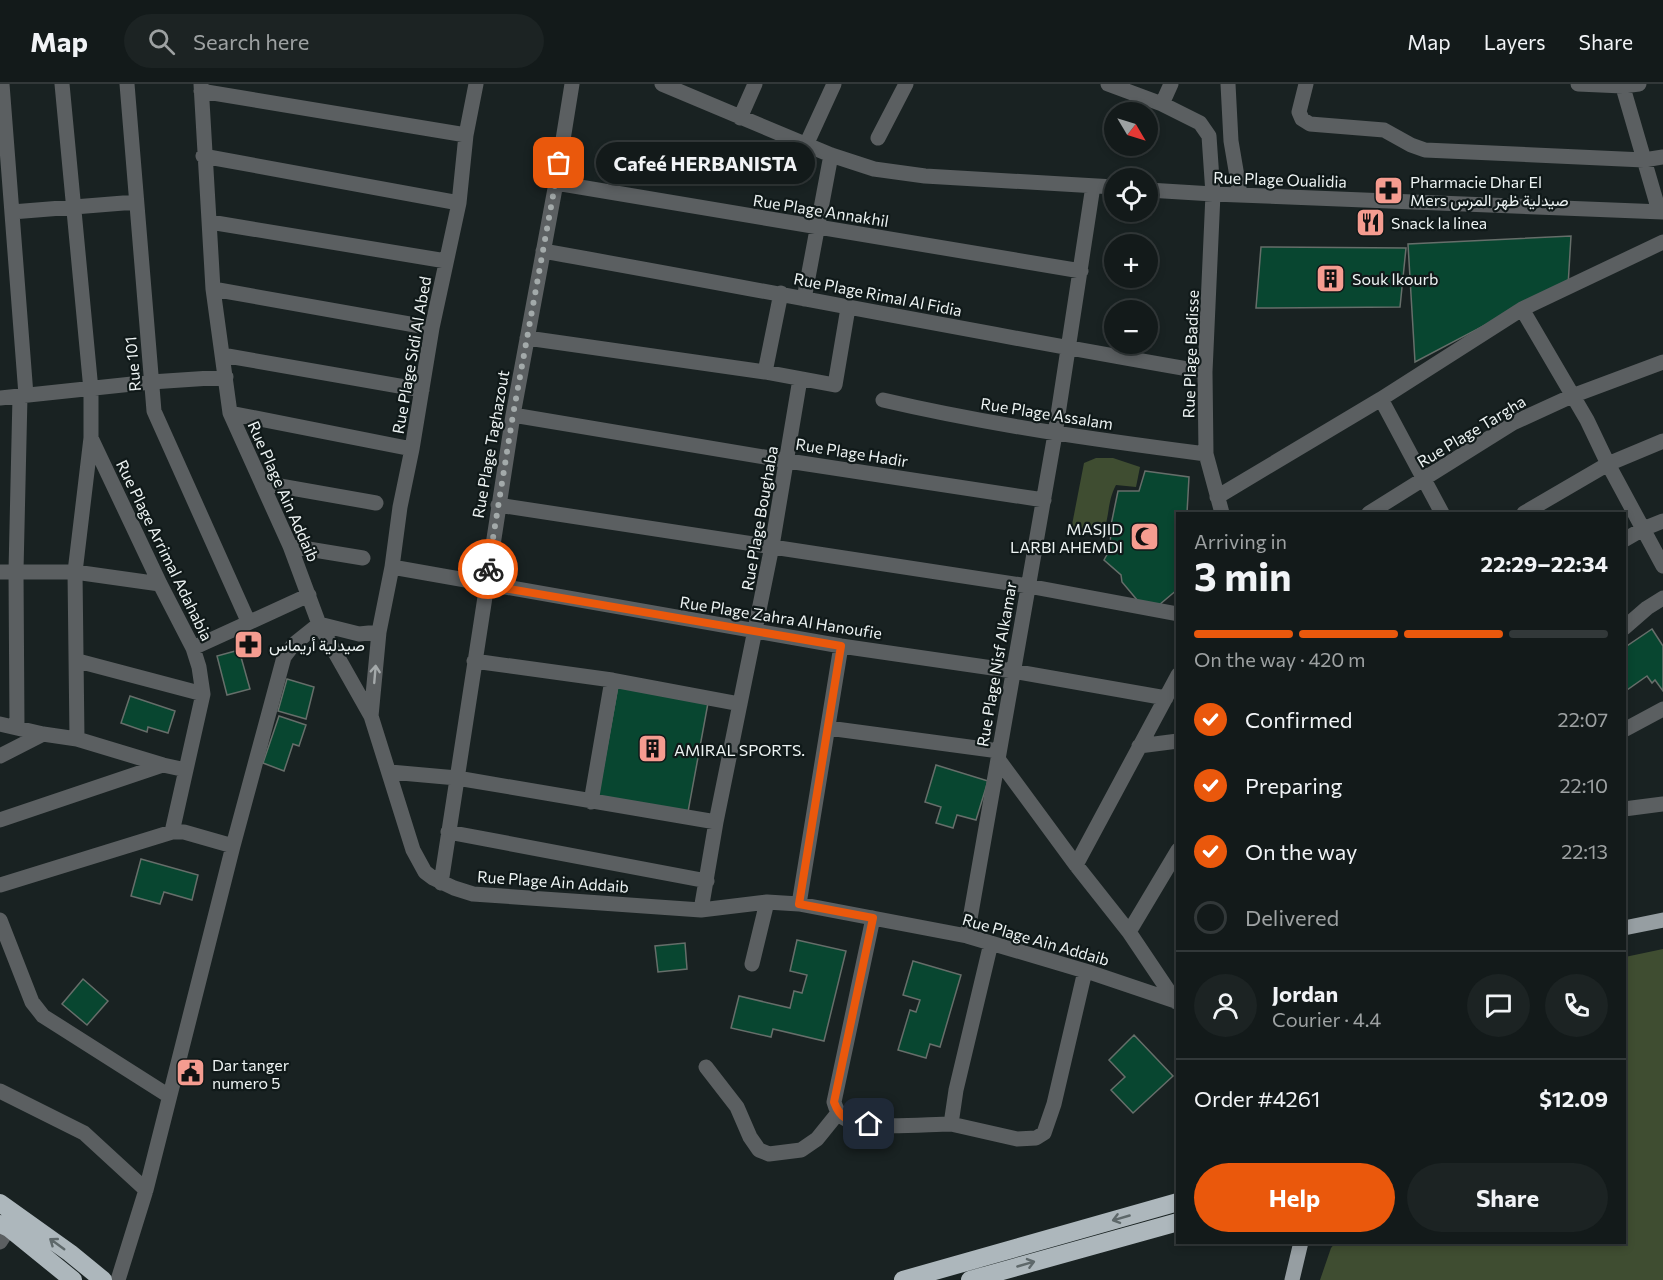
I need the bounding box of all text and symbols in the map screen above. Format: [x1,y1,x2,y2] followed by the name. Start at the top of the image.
[124,14,544,68] search box
[30,24,88,58] text: Map
[145,25,178,58] icon: search
[193,28,309,55] text: Search here
[1407,29,1451,54] text: Map
[1484,29,1546,54] text: Layers
[1579,29,1633,54] text: Share
[1104,102,1158,156] north arrow
[1104,102,1158,354] map controls
[533,137,584,188] pin
[595,142,814,184] callout: Cafeé HERBANISTA
[542,146,575,179] icon: bag
[614,151,797,175] text: Cafeé HERBANISTA
[1213,167,1347,191] street label: Rue Plage Oualidia
[1104,168,1158,222] button: locate
[1410,172,1569,211] place label: Pharmacie Dhar El Mers صيدلية ظهر المرس
[1373,174,1405,206] pharmacy icon: Pharmacie Dhar El Mers صيدلية ظهر المرس
[752,190,890,230] street label: Rue Plage Annakhil
[1354,206,1386,238] restaurant icon: Snack la linea
[1391,213,1487,232] place label: Snack la linea
[1104,234,1158,288] button: +
[1315,262,1347,294] building icon: Souk lkourb
[792,268,964,320] street label: Rue Plage Rimal Al Fidia
[1352,269,1438,288] place label: Souk lkourb
[388,275,434,435] street label: Rue Plage Sidi Al Abed
[1178,289,1202,419] street label: Rue Plage Badisse
[1104,300,1158,354] button: −
[120,336,144,392] street label: Rue 101
[468,368,512,520] street label: Rue Plage Taghazout
[1413,391,1529,471] street label: Rue Plage Targha
[979,393,1115,433] street label: Rue Plage Assalam
[244,418,324,564] street label: Rue Plage Ain Addaib
[794,434,910,470] street label: Rue Plage Hadir
[737,444,781,592] street label: Rue Plage Boughaba
[113,457,217,643] street label: Rue Plage Arrimal Adahabia
[1010,519,1123,556] place label: MASJID LARBI AHEMDI
[1128,521,1160,553] mosque icon: MASJID LARBI AHEMDI
[1194,529,1287,553] text: Arriving in
[458,539,518,599] courier
[1481,550,1608,577] text: 22:29–22:34
[1194,551,1292,599] text: 3 min
[472,553,505,586] icon: bike
[972,579,1020,748] street label: Rue Plage Nisf Alkamar
[678,592,884,642] street label: Rue Plage Zahra Al Hanoufie
[232,628,264,660] pharmacy icon: صيدلية أريماس
[269,635,365,656] place label: صيدلية أريماس
[1194,647,1366,671] text: On the way · 420 m
[370,664,381,684] one-way arrow
[1194,703,1227,736] icon: check
[1245,706,1352,733] text: Confirmed
[1558,707,1608,731] text: 22:07
[637,733,669,765] building icon: AMIRAL SPORTS.
[674,740,805,759] place label: AMIRAL SPORTS.
[1194,769,1227,802] icon: check
[1245,772,1342,799] text: Preparing
[1560,773,1608,797] text: 22:10
[1194,835,1227,868] icon: check
[1245,838,1357,865] text: On the way
[1561,839,1608,863] text: 22:13
[476,866,630,896] street label: Rue Plage Ain Addaib
[1245,904,1339,931] text: Delivered
[960,909,1112,969] street label: Rue Plage Ain Addaib
[1194,974,1257,1037] button: person
[1467,974,1530,1037] button: chat
[1545,974,1608,1037] button: phone
[1272,980,1338,1007] text: Jordan
[1272,1007,1381,1031] text: Courier · 4.4
[212,1055,290,1092] place label: Dar tanger numero 5
[175,1057,207,1089] public building icon: Dar tanger numero 5
[1194,1085,1321,1112] text: Order #4261
[1539,1085,1608,1112] text: $12.09
[843,1098,894,1149] pin
[852,1107,885,1140] icon: home
[1194,1163,1395,1232] button: Help
[1407,1163,1608,1232] button: Share
[1112,1213,1131,1224] one-way arrow
[50,1238,66,1250] one-way arrow
[1016,1258,1035,1269] one-way arrow

